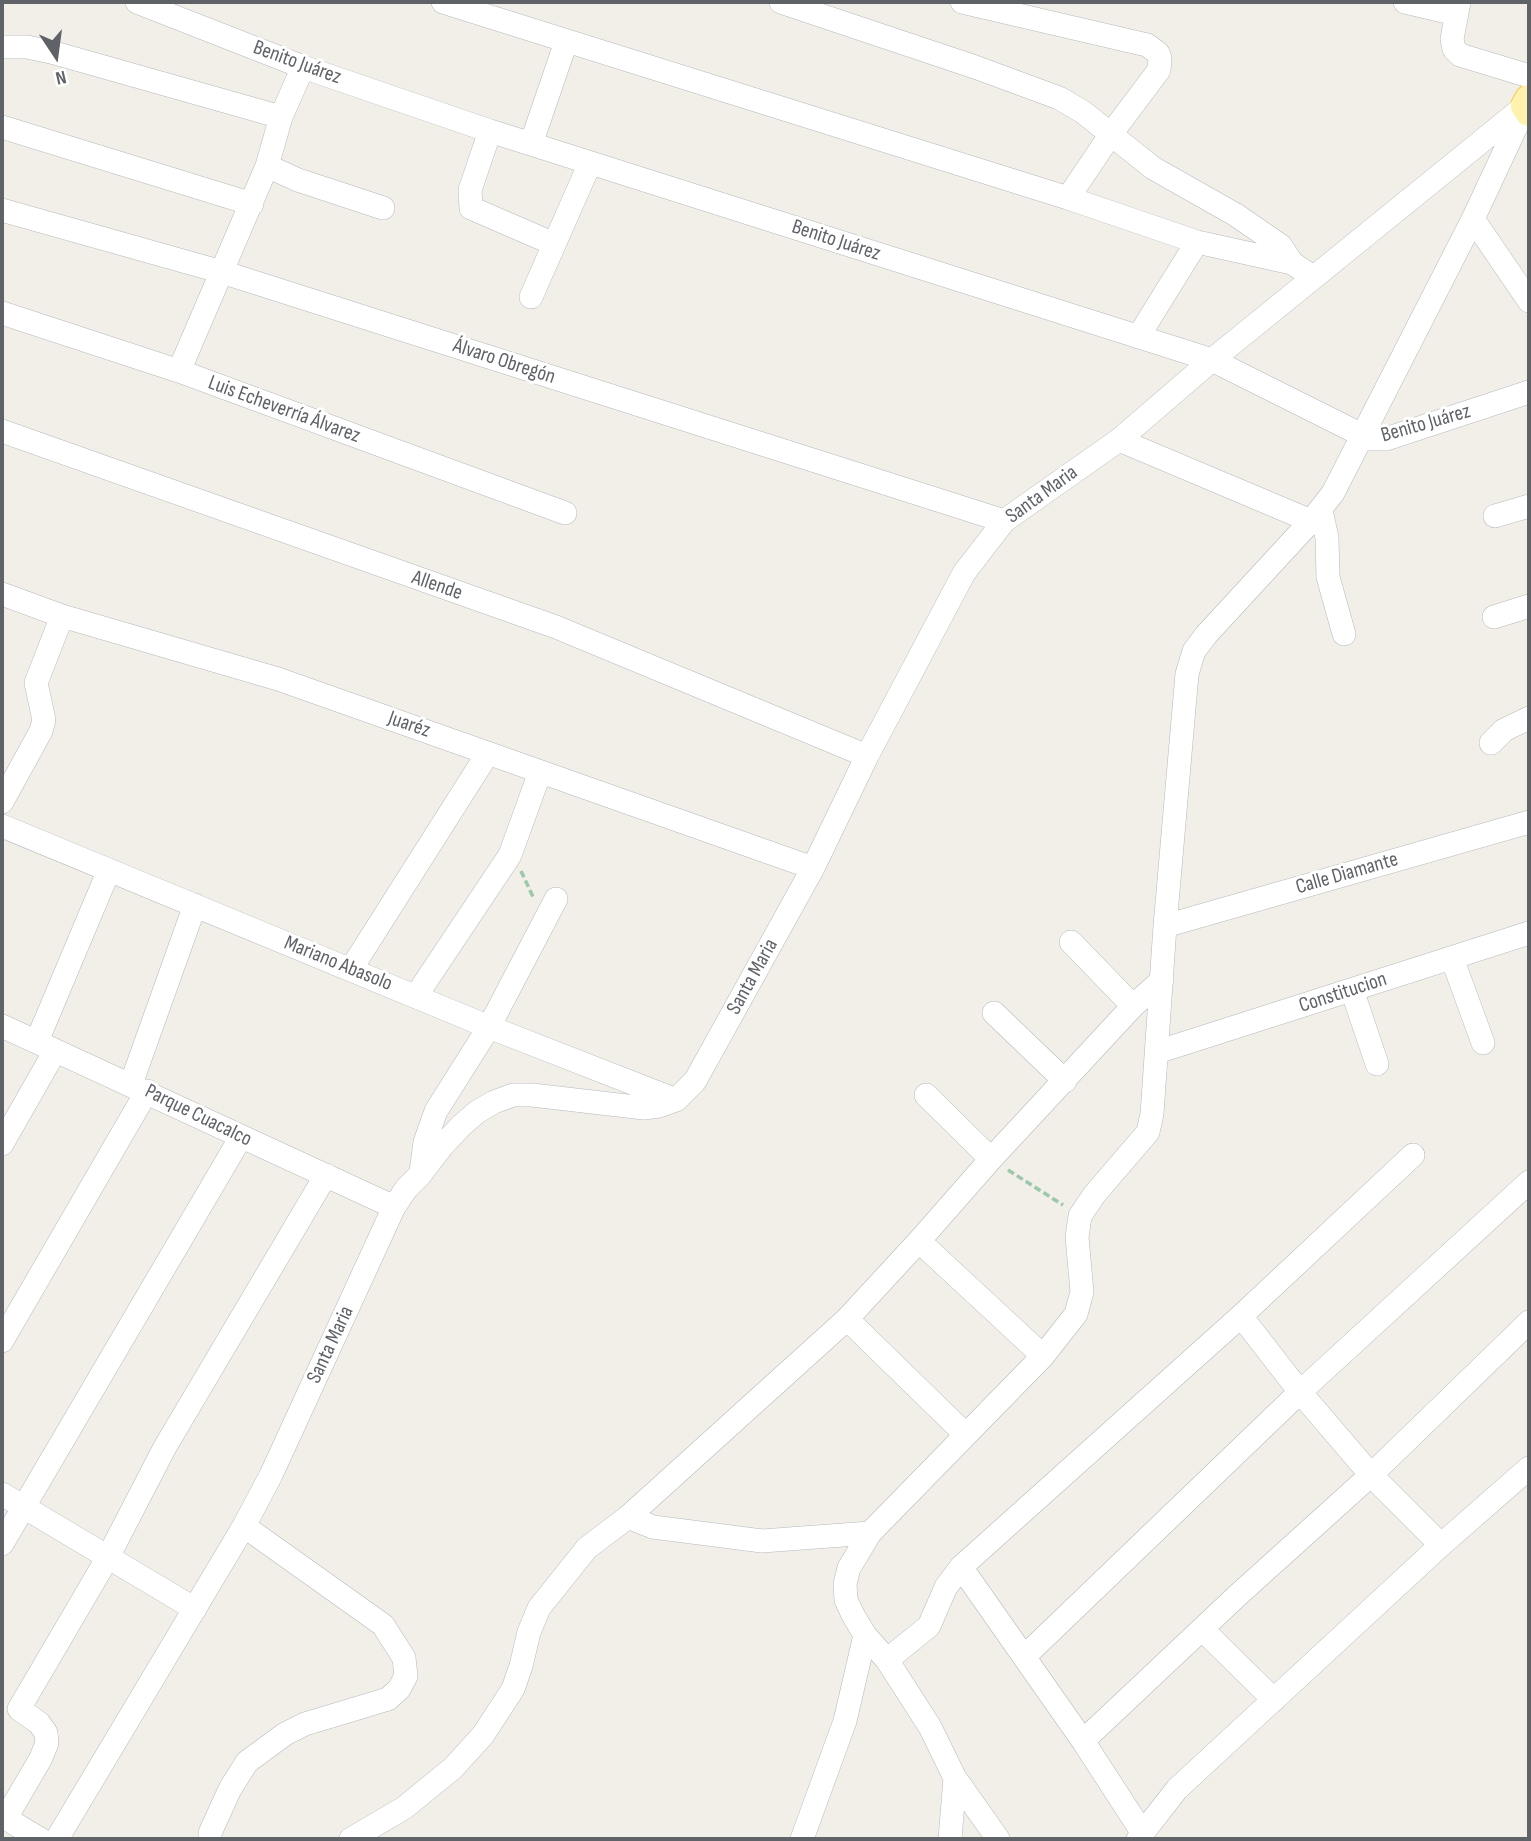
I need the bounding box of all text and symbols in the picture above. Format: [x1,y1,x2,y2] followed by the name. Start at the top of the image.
[21,21,91,91] north arrow
[250,35,344,91] street label: Benito Juárez
[53,65,68,89] text: N
[788,215,884,267] street label: Benito Juárez
[450,334,558,390] street label: Álvaro Obregón
[204,371,364,449] street label: Luis Echeverría Álvarez
[1378,399,1474,449] street label: Benito Juárez
[1001,461,1083,529] street label: Santa Maria
[408,566,466,606] street label: Allende
[385,706,433,744] street label: Juaréz
[1293,847,1401,901] street label: Calle Diamante
[280,931,396,997] street label: Mariano Abasolo
[722,935,784,1019] street label: Santa Maria
[1296,967,1390,1019] street label: Constitucion
[140,1079,256,1153] street label: Parque Cuacalco
[302,1302,360,1388] street label: Santa Maria

